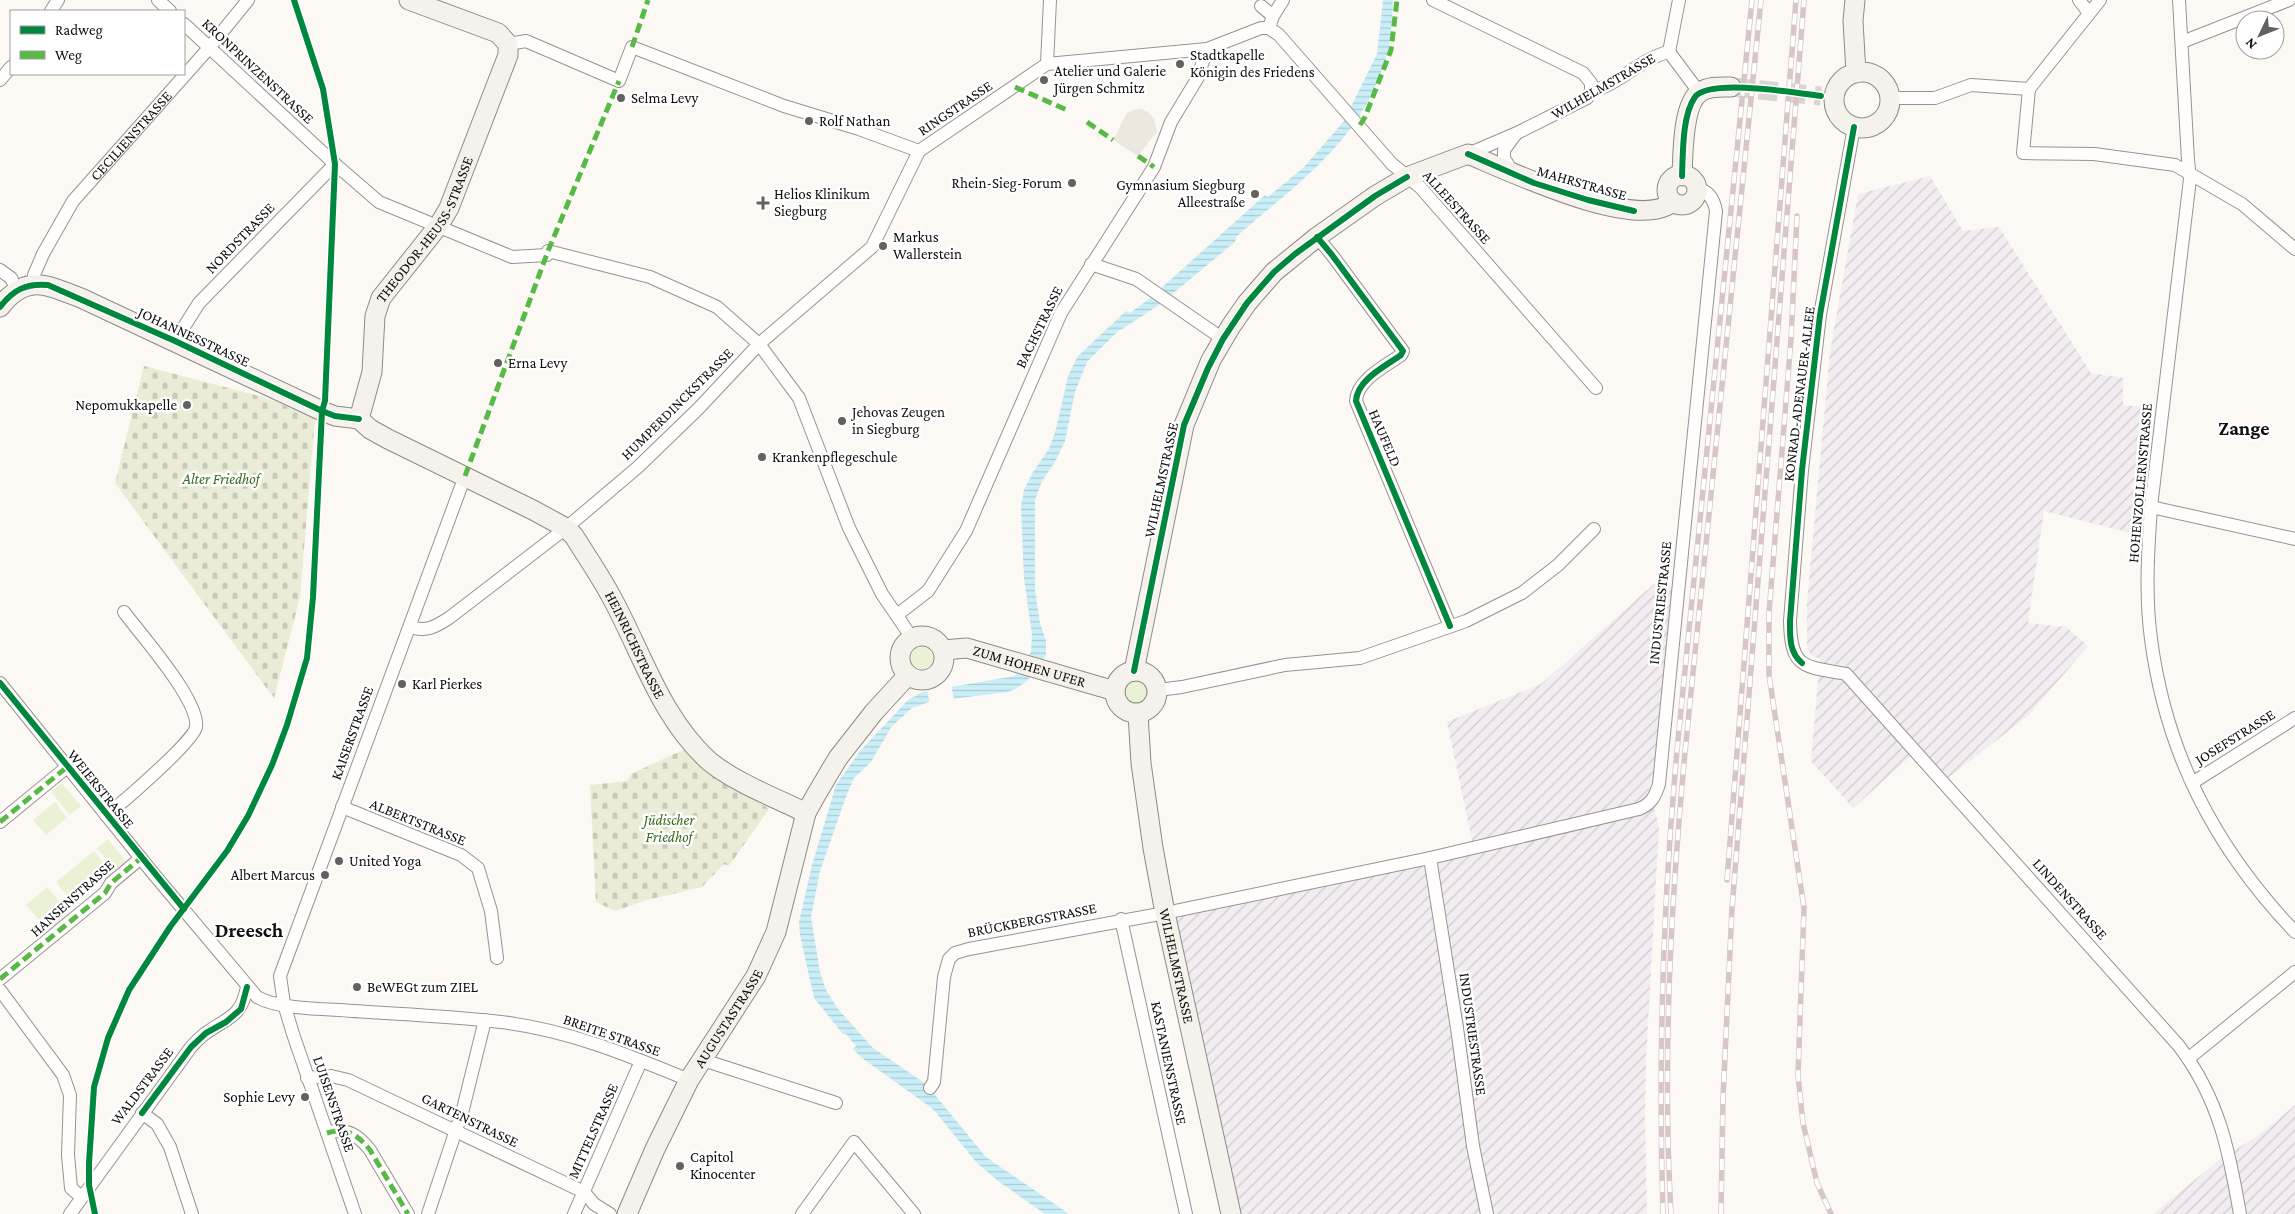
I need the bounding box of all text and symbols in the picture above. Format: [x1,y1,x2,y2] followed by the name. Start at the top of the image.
[10,10,185,75] legend
[2235,10,2285,60] north arrow
[199,15,317,127] street label: KRONPRINZENSTRASSE
[55,22,103,39] text: Radweg
[2241,35,2260,53] text: N
[55,47,82,64] text: Weg
[1190,47,1315,81] place label: Stadtkapelle Königin des Friedens
[1548,50,1658,122] street label: WILHELMSTRASSE
[1174,58,1186,70] marker: Stadtkapelle Königin des Friedens
[1052,63,1166,97] place label: Atelier und Galerie Jürgen Schmitz
[1038,74,1050,86] marker: Atelier und Galerie Jürgen Schmitz
[915,77,995,139] street label: RINGSTRASSE
[87,88,175,184] street label: CECILIENSTRASSE
[631,90,698,107] place label: Selma Levy
[615,92,627,104] marker: Selma Levy
[819,113,891,129] place label: Rolf Nathan
[803,115,815,127] marker: Rolf Nathan
[373,154,476,305] street label: THEODOR-HEUSS-STRASSE
[1535,163,1629,203] street label: MAHRSTRASSE
[1420,167,1494,247] street label: ALLEESTRASSE
[952,175,1062,192] place label: Rhein-Sieg-Forum
[1066,177,1078,189] marker: Rhein-Sieg-Forum
[1116,177,1245,210] place label: Gymnasium Siegburg Alleestraße
[774,186,870,220] place label: Helios Klinikum Siegburg
[1249,188,1261,200] marker: Gymnasium Siegburg Alleestraße
[756,196,770,210] marker: Helios Klinikum Siegburg
[202,199,278,277] street label: NORDSTRASSE
[893,229,962,262] place label: Markus Wallerstein
[877,240,889,252] marker: Markus Wallerstein
[1012,284,1066,370] street label: BACHSTRASSE
[133,303,252,371] street label: JOHANNESSTRASSE
[1780,306,1818,482] street label: KONRAD-ADENAUER-ALLEE
[618,345,736,463] street label: HUMPERDINCKSTRASSE
[508,355,567,372] place label: Erna Levy
[492,357,504,369] marker: Erna Levy
[75,397,177,414] place label: Nepomukkapelle
[181,399,193,411] marker: Nepomukkapelle
[2125,402,2155,564] street label: HOHENZOLLERNSTRASSE
[850,404,945,438] place label: Jehovas Zeugen in Siegburg
[1366,407,1404,469] street label: HAUFELD
[836,415,848,427] marker: Jehovas Zeugen in Siegburg
[2218,417,2270,439] district label: Zange
[1141,421,1181,539] street label: WILHELMSTRASSE
[772,449,898,466] place label: Krankenpflegeschule
[756,451,768,463] marker: Krankenpflegeschule
[181,471,262,488] park label: Alter Friedhof
[1646,541,1674,665] street label: INDUSTRIESTRASSE
[602,588,668,701] street label: HEINRICHSTRASSE
[971,642,1088,690] street label: ZUM HOHEN UFER
[412,676,482,692] place label: Karl Pierkes
[396,678,408,690] marker: Karl Pierkes
[328,684,376,782] street label: KAISERSTRASSE
[2191,706,2278,770] street label: JOSEFSTRASSE
[64,747,138,831] street label: WEIERSTRASSE
[368,795,468,849] street label: ALBERTSTRASSE
[640,812,695,846] park label: Jüdischer Friedhof
[349,853,421,870] place label: United Yoga
[333,855,345,867] marker: United Yoga
[2029,855,2111,943] street label: LINDENSTRASSE
[27,856,117,940] street label: HANSENSTRASSE
[231,867,315,883] place label: Albert Marcus
[319,869,331,881] marker: Albert Marcus
[966,900,1098,940] street label: BRÜCKBERGSTRASSE
[1156,907,1197,1025] street label: WILHELMSTRASSE
[215,919,284,941] district label: Dreesch
[691,967,766,1071] street label: AUGUSTASTRASSE
[1456,972,1490,1096] street label: INDUSTRIESTRASSE
[367,979,479,995] place label: BeWEGt zum ZIEL
[351,981,363,993] marker: BeWEGt zum ZIEL
[1148,1000,1190,1126] street label: KASTANIENSTRASSE
[561,1011,663,1059] street label: BREITE STRASSE
[108,1044,176,1128] street label: WALDSTRASSE
[310,1054,358,1154] street label: LUISENSTRASSE
[565,1081,621,1181] street label: MITTELSTRASSE
[223,1089,295,1106] place label: Sophie Levy
[419,1090,521,1150] street label: GARTENSTRASSE
[299,1091,311,1103] marker: Sophie Levy
[690,1149,756,1182] place label: Capitol Kinocenter
[674,1160,686,1172] marker: Capitol Kinocenter

